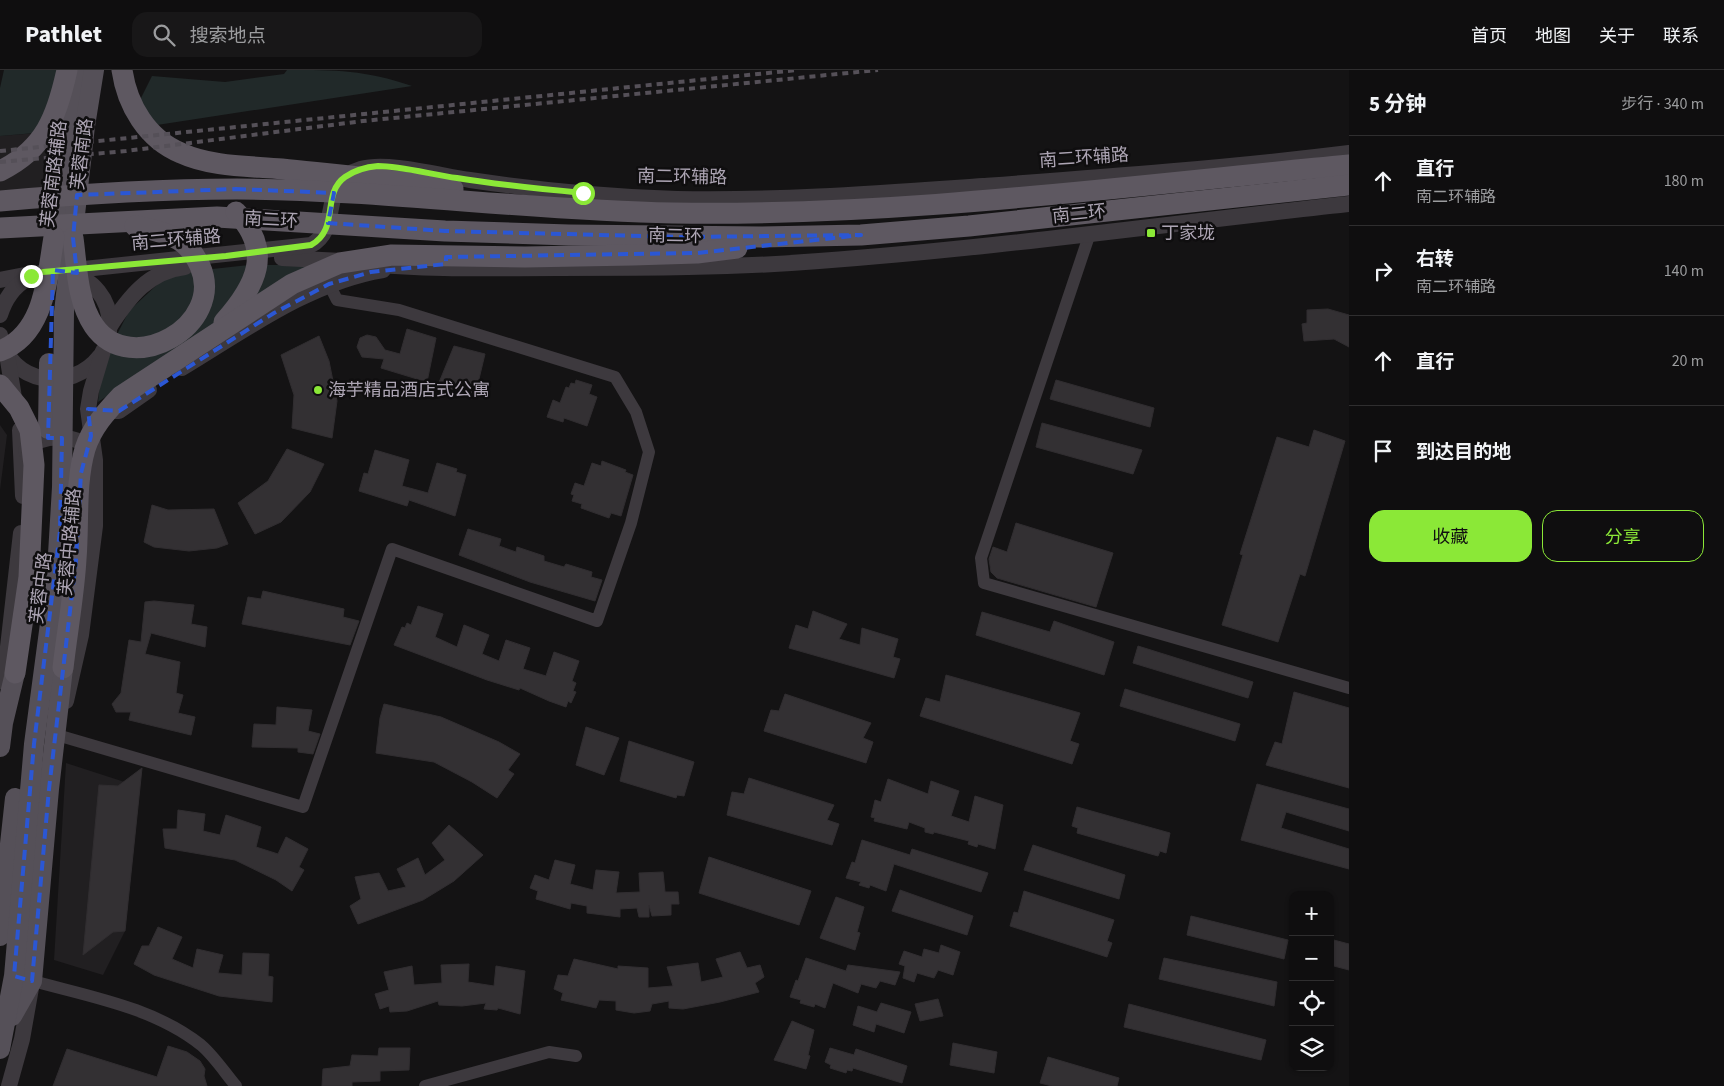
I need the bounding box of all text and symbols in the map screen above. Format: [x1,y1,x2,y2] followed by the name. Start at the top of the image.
[132,12,482,57] search box
[25,17,102,52] text: Pathlet
[150,21,178,49] icon: search
[190,23,266,50] text: 搜索地点
[1471,24,1507,49] text: 首页
[1535,24,1571,49] text: 地图
[1599,24,1635,49] text: 关于
[1663,24,1699,49] text: 联系
[1369,89,1426,119] text: 5 分钟
[1621,93,1704,115] text: 步行 · 340 m
[65,117,99,191] street label: 芙蓉南路
[35,119,73,229] street label: 芙蓉南路辅路
[1038,142,1130,174] street label: 南二环辅路
[1416,156,1454,183] text: 直行
[637,164,727,190] street label: 南二环辅路
[1369,167,1397,195] icon: ahead
[1664,170,1704,192] text: 180 m
[572,182,595,205] route start
[1416,186,1496,208] text: 南二环辅路
[1051,199,1107,229] street label: 南二环
[243,206,299,234] street label: 南二环
[1161,221,1215,246] place label: 丁家垅
[648,223,702,249] street label: 南二环
[130,224,222,256] street label: 南二环辅路
[1145,227,1157,239] marker: 丁家垅
[1416,246,1454,273] text: 右转
[1369,257,1397,285] icon: right
[1664,260,1704,282] text: 140 m
[20,265,43,288] route end
[1416,276,1496,298] text: 南二环辅路
[1369,347,1397,375] icon: ahead
[1416,349,1454,376] text: 直行
[1672,350,1704,372] text: 20 m
[328,378,490,403] place label: 海芋精品酒店式公寓
[312,384,324,396] marker: 海芋精品酒店式公寓
[1369,437,1397,465] icon: arrive
[1416,439,1511,466] text: 到达目的地
[53,487,87,597] street label: 芙蓉中路辅路
[1369,510,1532,562] button: 收藏
[1542,510,1704,562] button: 分享
[24,551,58,625] street label: 芙蓉中路
[1289,891,1334,1071] map controls
[1289,891,1334,936] button: +
[1289,936,1334,981] button: −
[1289,981,1334,1026] button: locate
[1289,1026,1334,1071] button: layers

